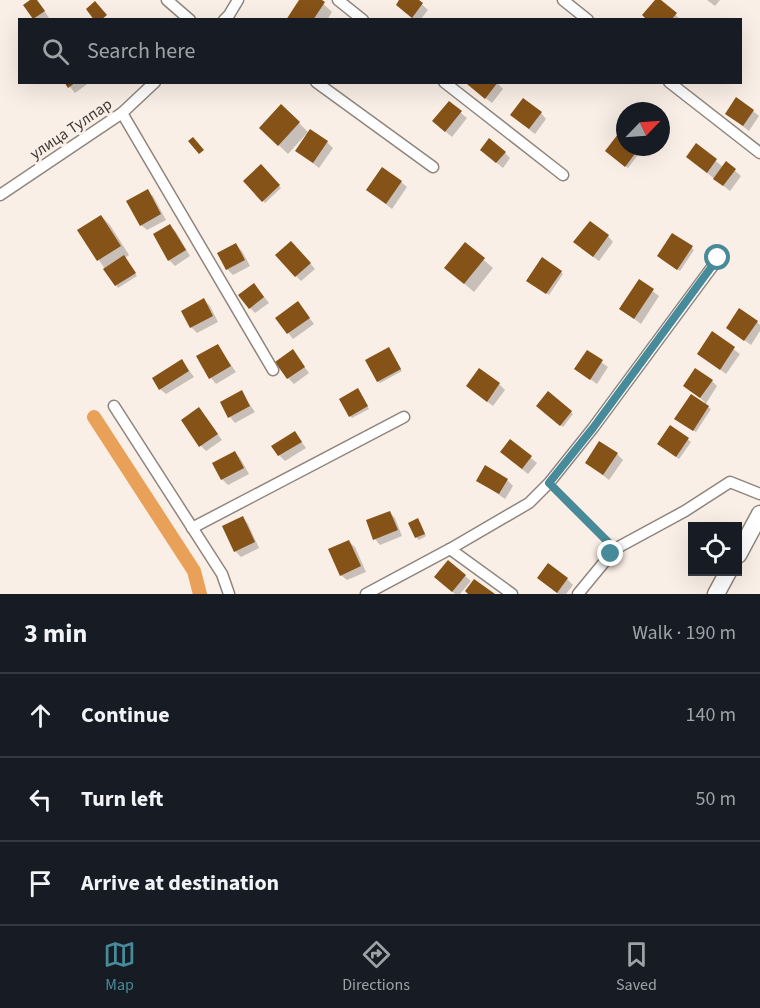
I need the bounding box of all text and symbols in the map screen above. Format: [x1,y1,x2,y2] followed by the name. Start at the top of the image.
[18,18,742,84] search box
[39,35,72,68] icon: search
[87,35,195,67] text: Search here
[26,93,117,165] street label: улица Тулпар
[616,102,670,156] north arrow
[704,244,730,270] route start
[688,522,742,576] map controls
[688,522,742,576] button: locate
[597,540,623,566] route end
[24,615,87,652] text: 3 min
[632,619,736,647] text: Walk · 190 m
[24,699,57,732] icon: ahead
[81,699,170,731] text: Continue
[686,701,736,729] text: 140 m
[24,783,57,816] icon: left
[81,783,163,815] text: Turn left
[696,785,736,813] text: 50 m
[24,867,57,900] icon: arrive
[81,867,279,899] text: Arrive at destination
[103,938,136,996] tab: Map
[342,938,410,996] tab: Directions
[616,938,657,996] tab: Saved

